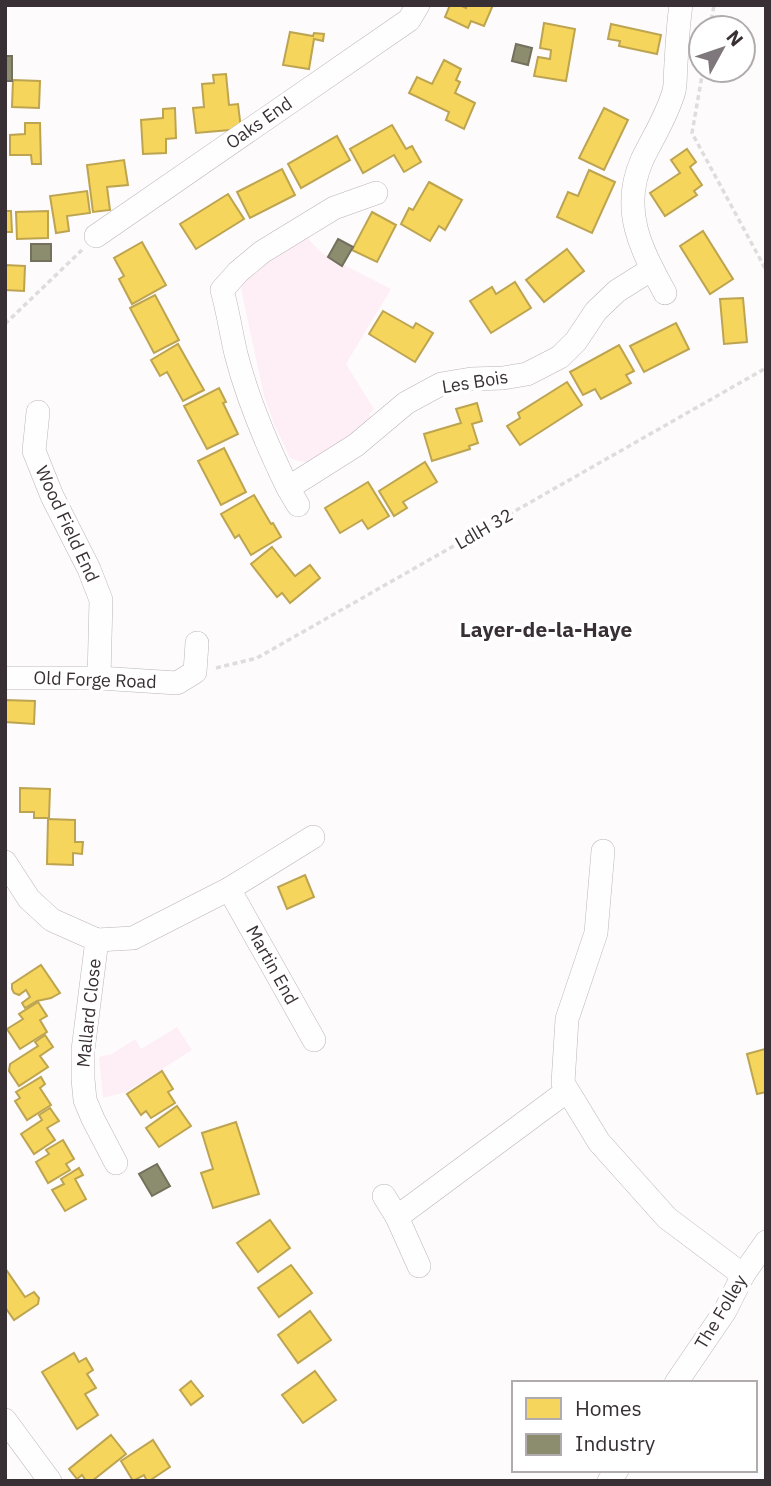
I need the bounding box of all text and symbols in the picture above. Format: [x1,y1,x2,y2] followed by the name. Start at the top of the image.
[687,14,757,84] north arrow
[721,25,749,51] text: N
[221,91,296,154] street label: Oaks End
[440,365,510,398] street label: Les Bois
[30,462,104,586] street label: Wood Field End
[451,503,517,554] street label: LdlH 32
[460,615,633,643] district label: Layer-de-la-Haye
[33,666,157,693] street label: Old Forge Road
[241,921,304,1009] street label: Martin End
[71,957,106,1069] street label: Mallard Close
[689,1270,752,1353] street label: The Folley
[512,1381,757,1472] legend
[575,1394,642,1422] text: Homes
[575,1429,656,1457] text: Industry

